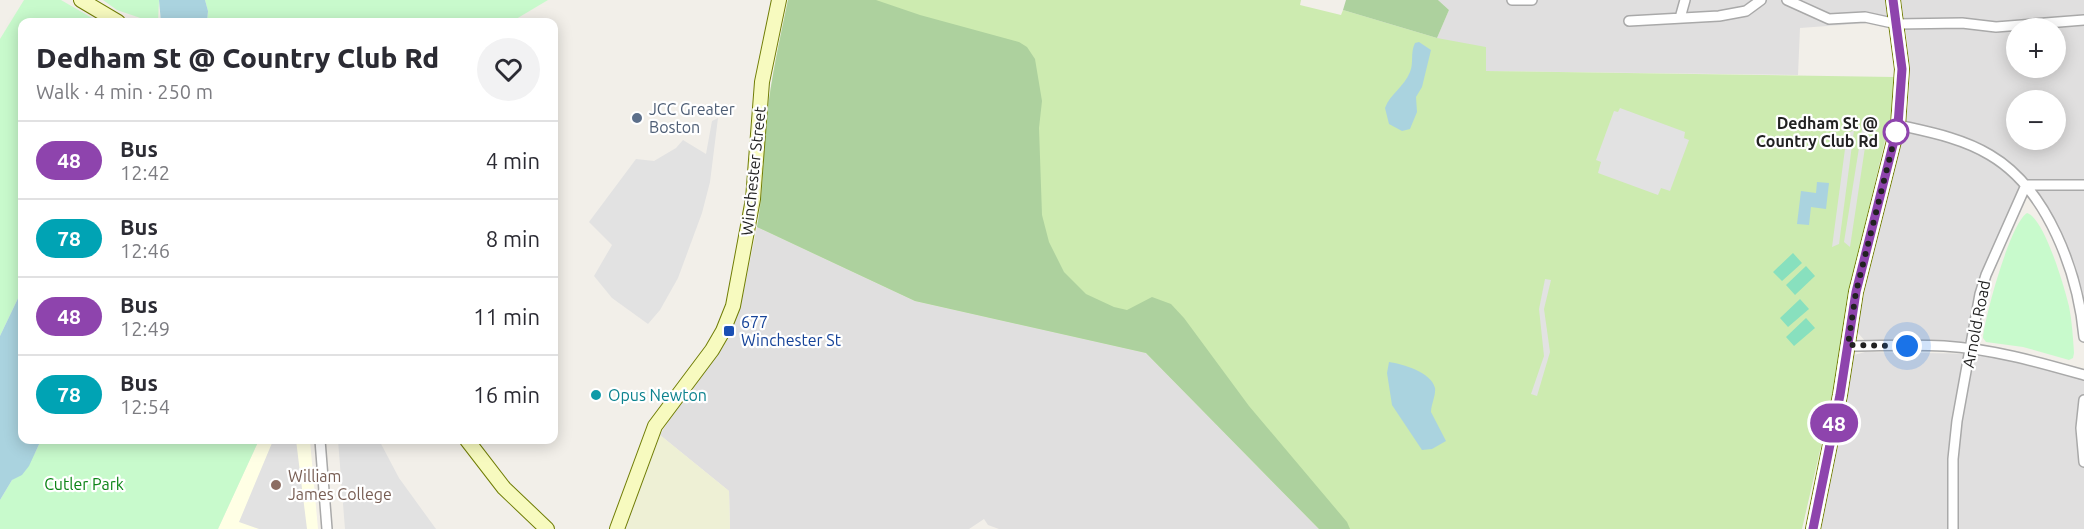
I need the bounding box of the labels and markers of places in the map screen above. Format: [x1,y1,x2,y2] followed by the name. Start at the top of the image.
[649,100,735,136] place label: JCC Greater Boston
[630,111,644,125] marker: JCC Greater Boston
[1756,114,1878,150] place label: Dedham St @ Country Club Rd
[1883,119,1909,145] marker: Dedham St @ Country Club Rd
[741,313,842,349] place label: 677 Winchester St
[722,324,736,338] marker: 677 Winchester St
[608,386,707,404] place label: Opus Newton
[589,388,603,402] marker: Opus Newton
[288,467,392,503] place label: William James College
[269,478,283,492] marker: William James College

